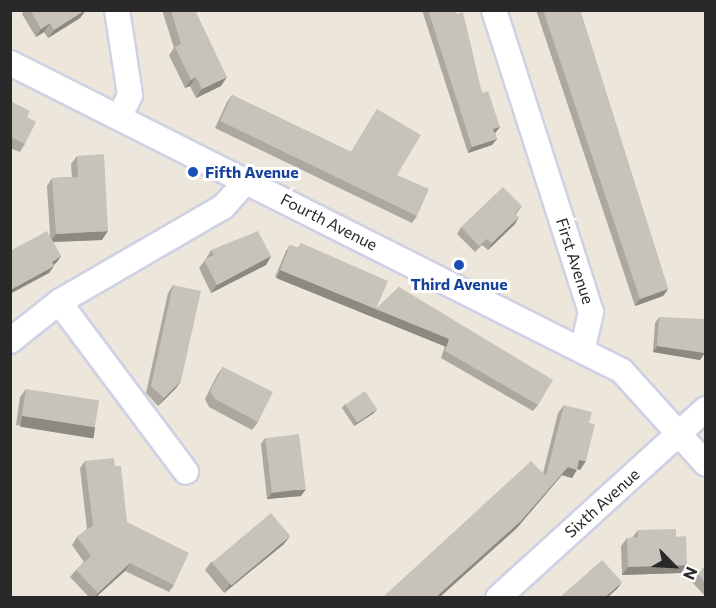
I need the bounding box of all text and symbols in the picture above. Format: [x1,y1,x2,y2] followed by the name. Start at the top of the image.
[205,162,299,182] place label: Fifth Avenue
[186,165,200,179] marker: Fifth Avenue
[277,189,381,255] street label: Fourth Avenue
[552,215,598,307] street label: First Avenue
[452,258,466,272] marker: Third Avenue
[410,274,508,294] place label: Third Avenue
[561,464,643,542] street label: Sixth Avenue
[644,536,704,596] north arrow
[680,564,702,583] text: N

